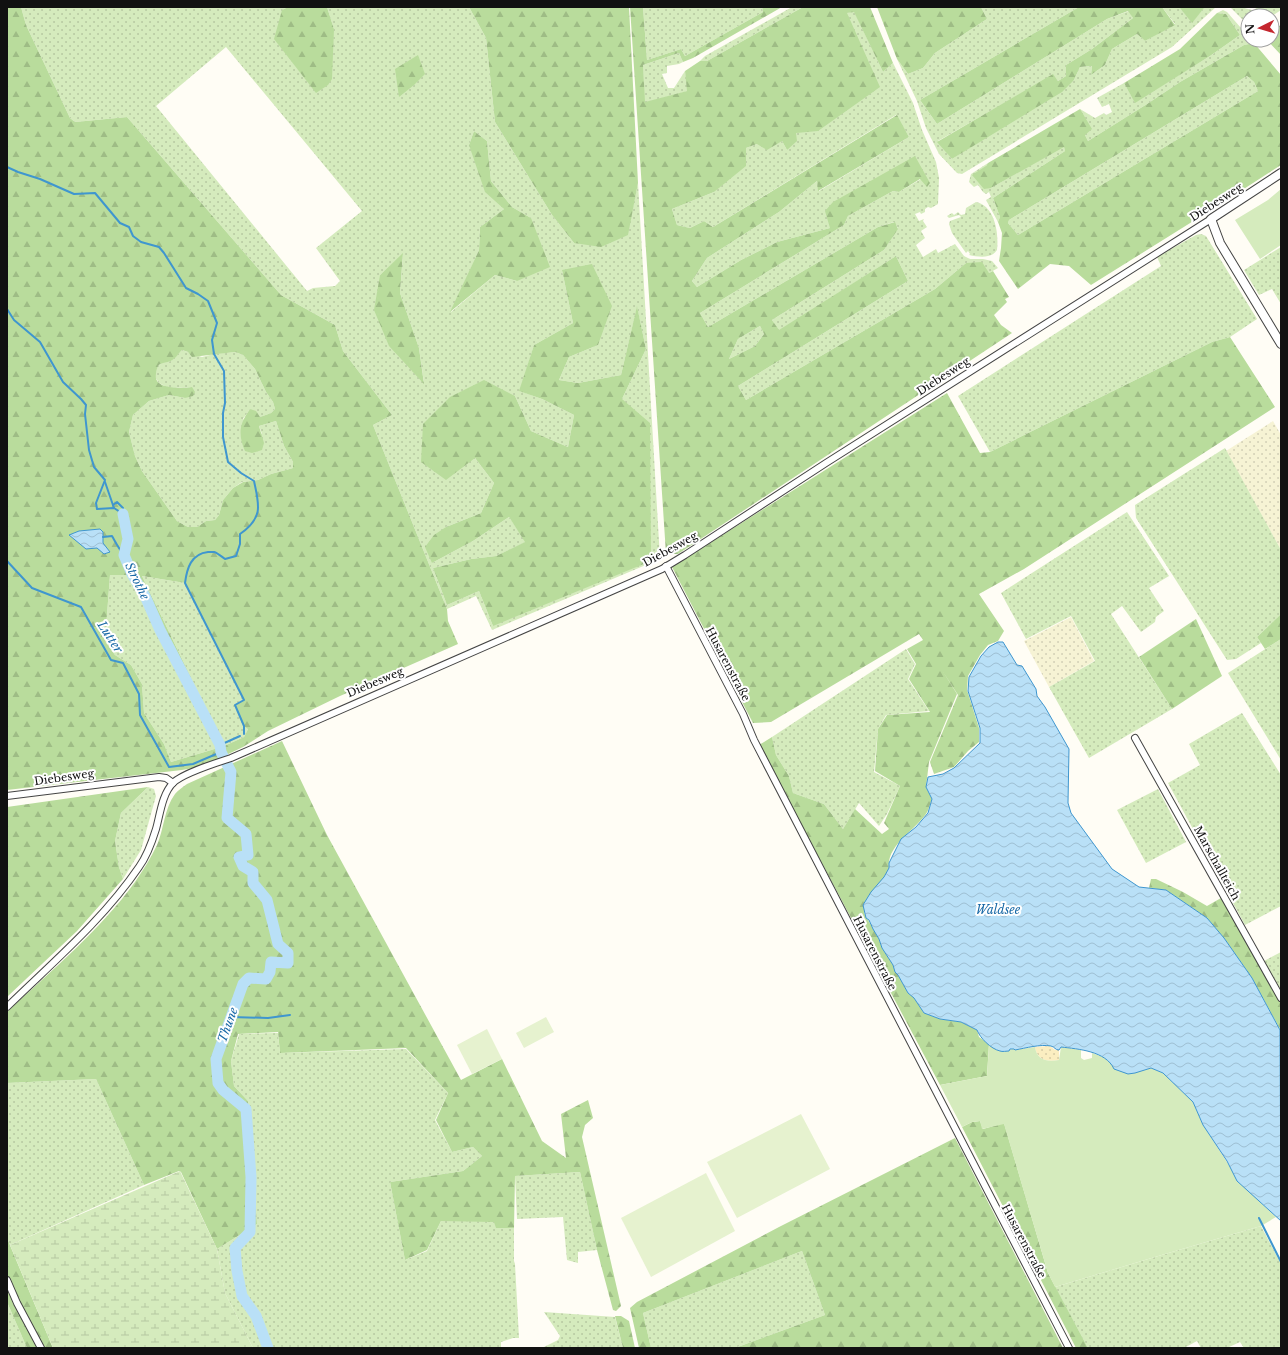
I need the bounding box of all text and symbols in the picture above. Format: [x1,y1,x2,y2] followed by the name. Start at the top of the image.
[1240,8,1280,48] north arrow
[1243,22,1257,35] text: N
[1187,179,1245,224] street label: Diebesweg
[914,353,972,398] street label: Diebesweg
[640,528,700,570] street label: Diebesweg
[122,560,153,602] water label: Strothe
[94,617,127,656] water label: Lutter
[703,625,753,703] street label: Husarenstraße
[345,664,406,700] street label: Diebesweg
[33,766,95,788] street label: Diebesweg
[1191,823,1243,903] street label: Marschallteich
[976,902,1021,917] water label: Waldsee
[850,913,900,993] street label: Husarenstraße
[214,1005,241,1044] water label: Thune
[999,1202,1049,1280] street label: Husarenstraße

